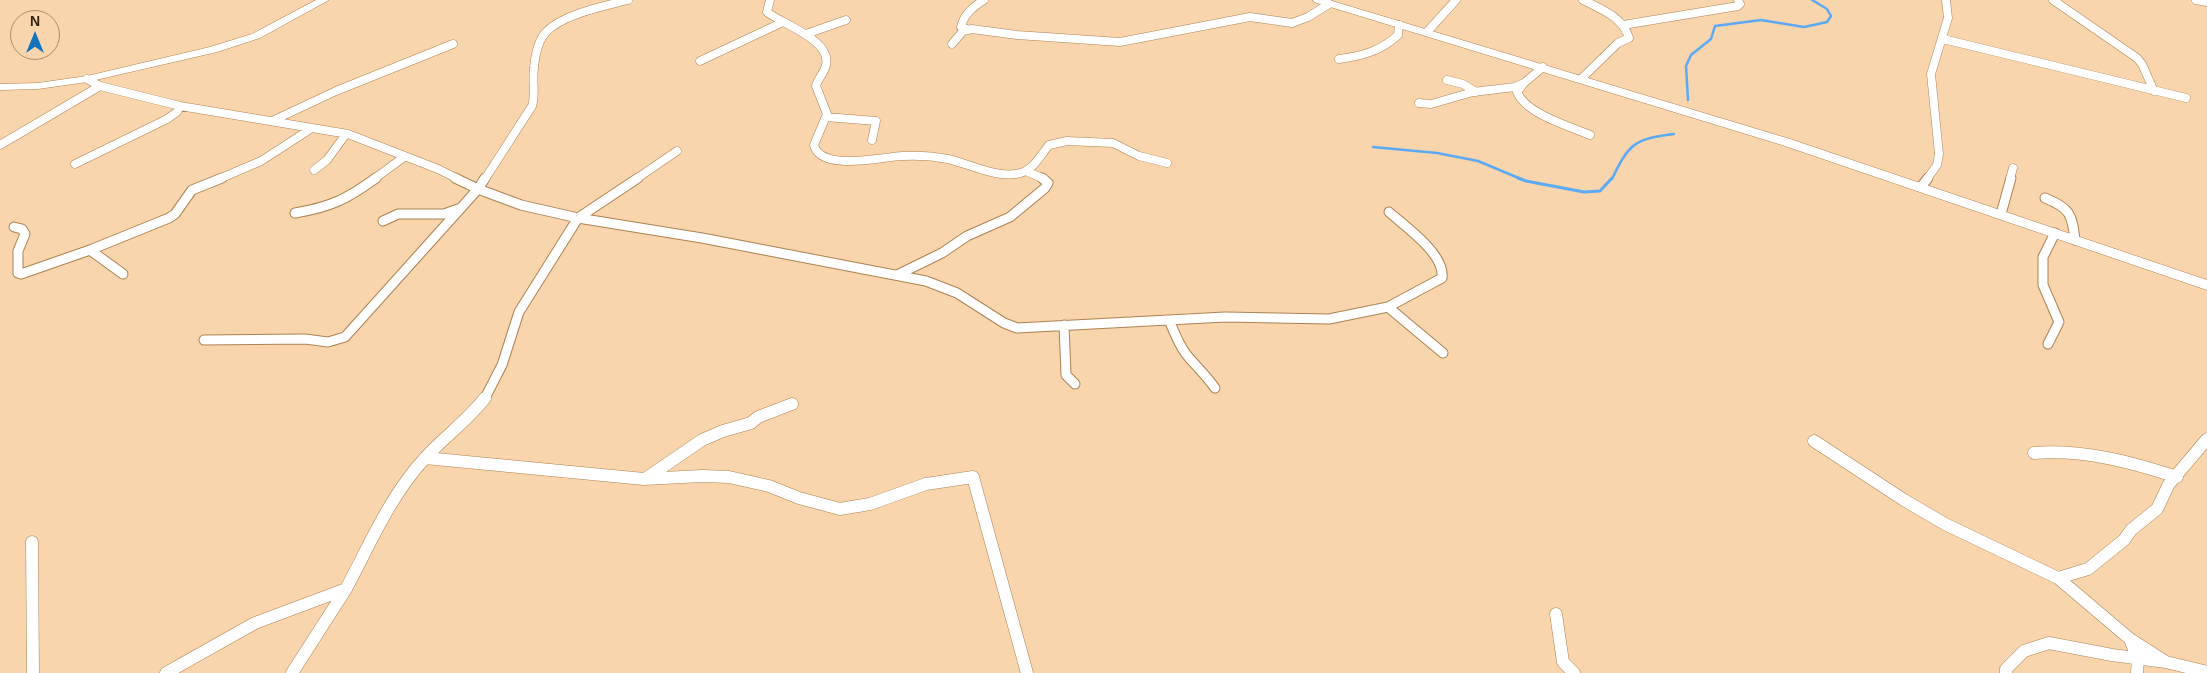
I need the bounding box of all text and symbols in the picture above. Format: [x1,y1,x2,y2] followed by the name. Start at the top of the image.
[10,10,60,60] north arrow
[30,13,40,29] text: N

